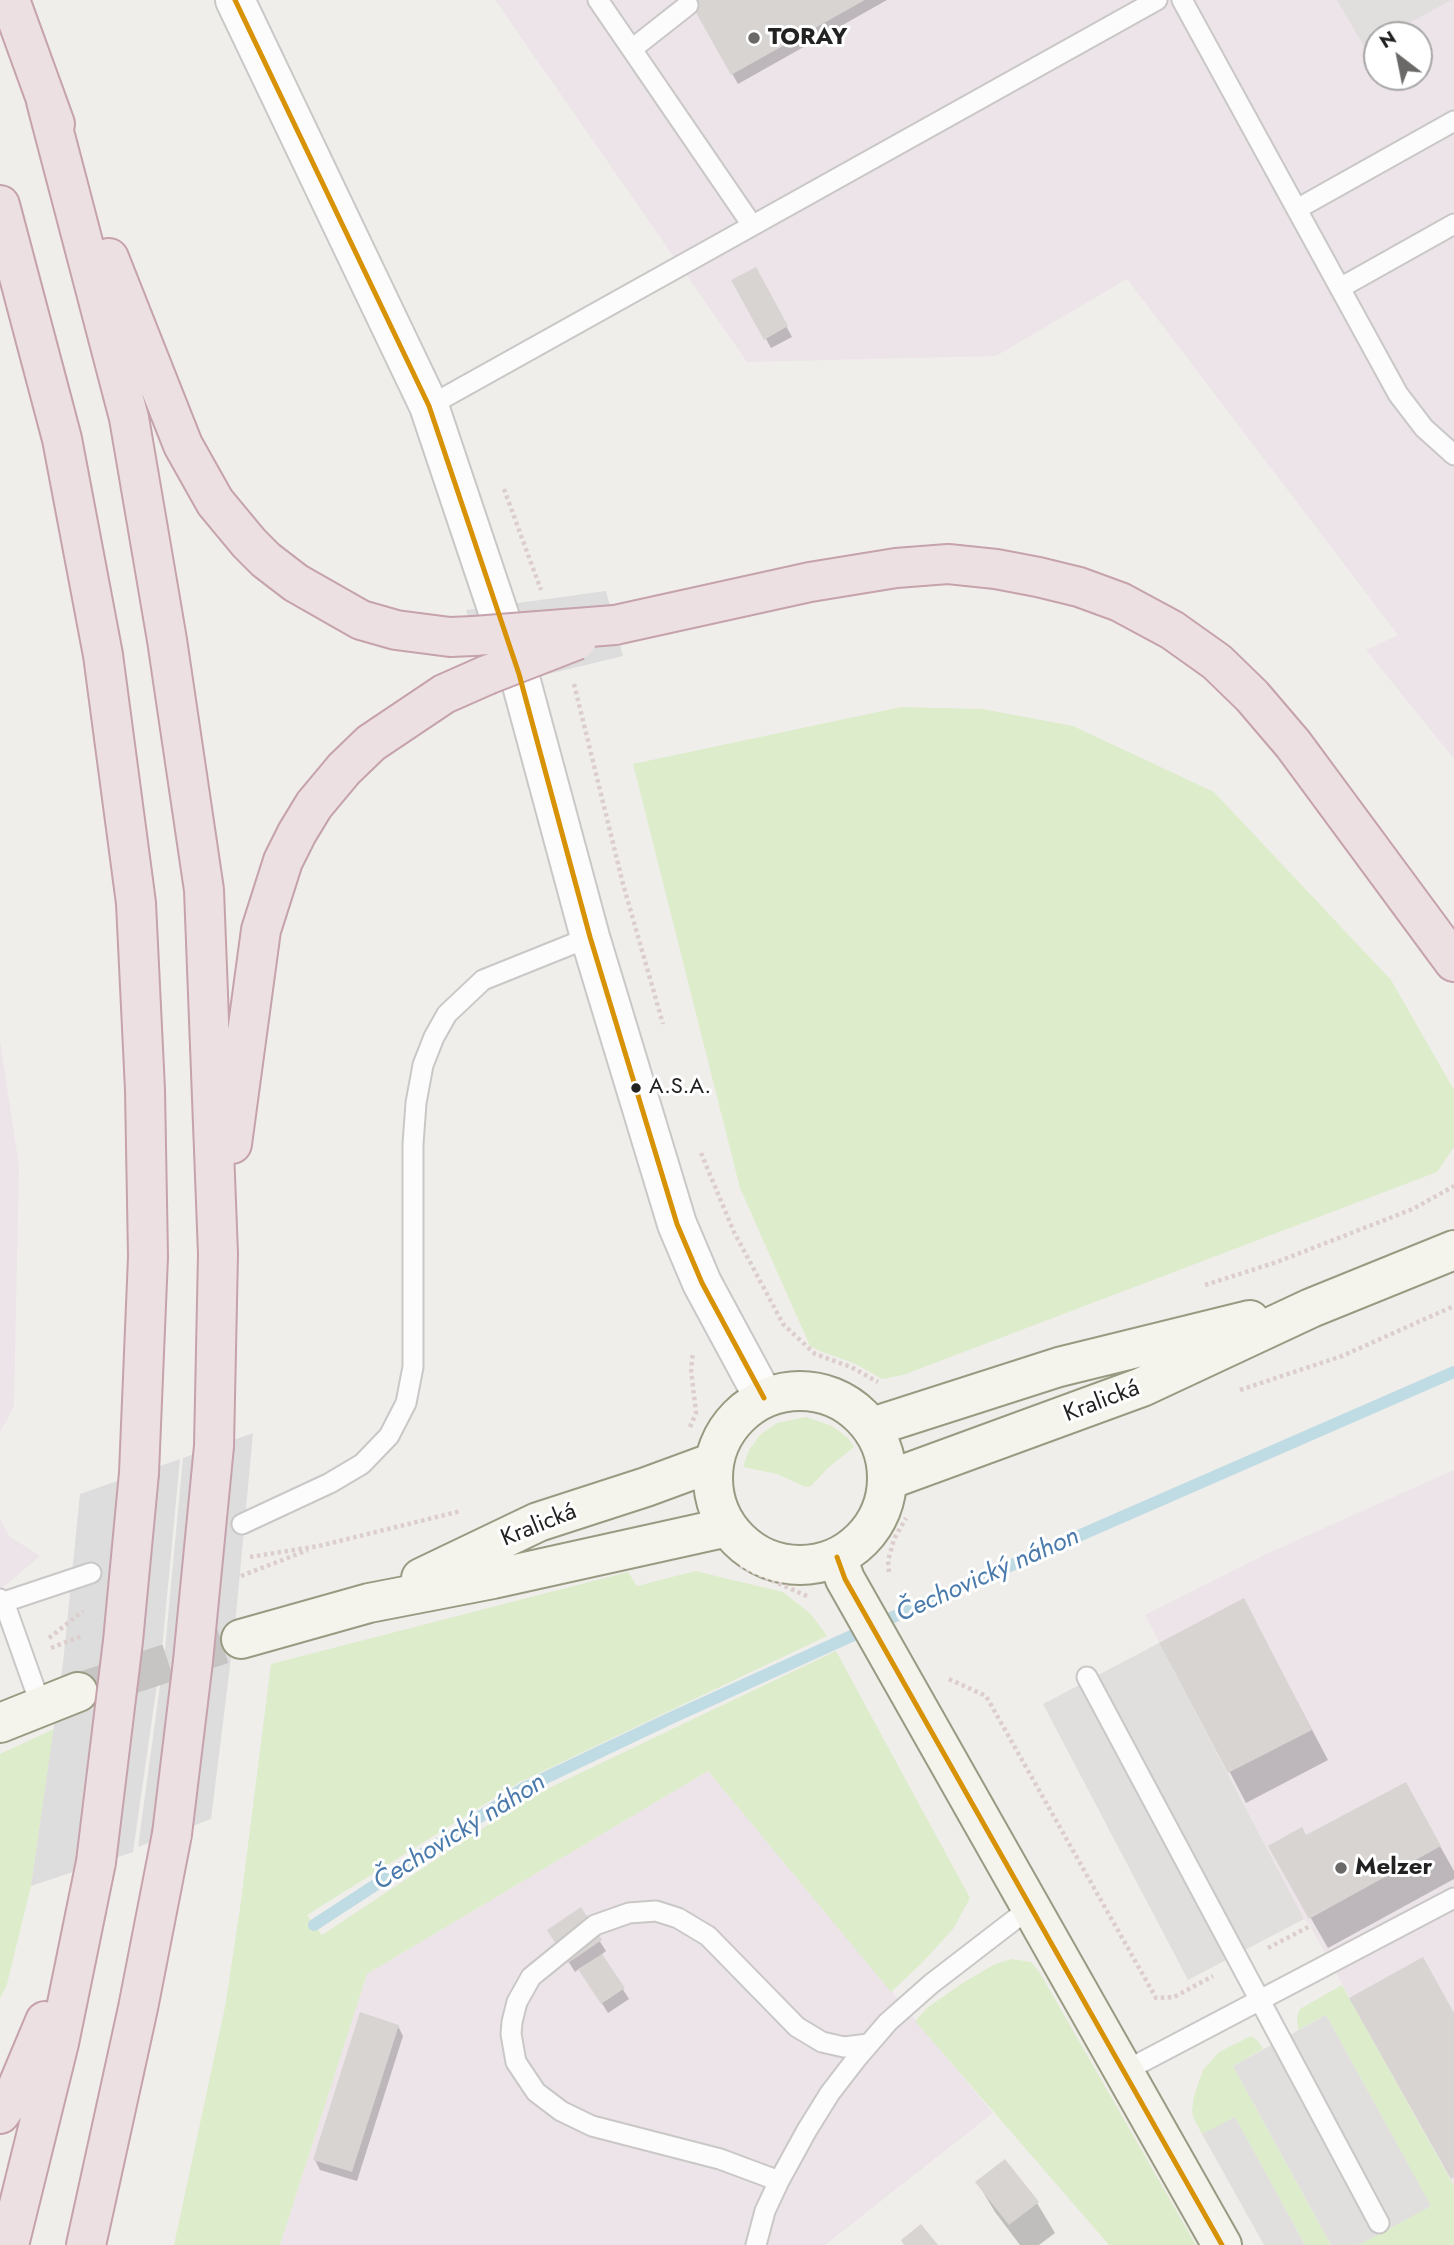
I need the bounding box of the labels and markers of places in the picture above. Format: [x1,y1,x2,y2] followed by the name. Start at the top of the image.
[768,24,847,52] place label: TORAY
[746,30,762,46] marker: TORAY
[649,1075,711,1101] place label: A.S.A.
[629,1081,643,1095] marker: A.S.A.
[1355,1854,1432,1882] place label: Melzer
[1333,1860,1349,1876] marker: Melzer

